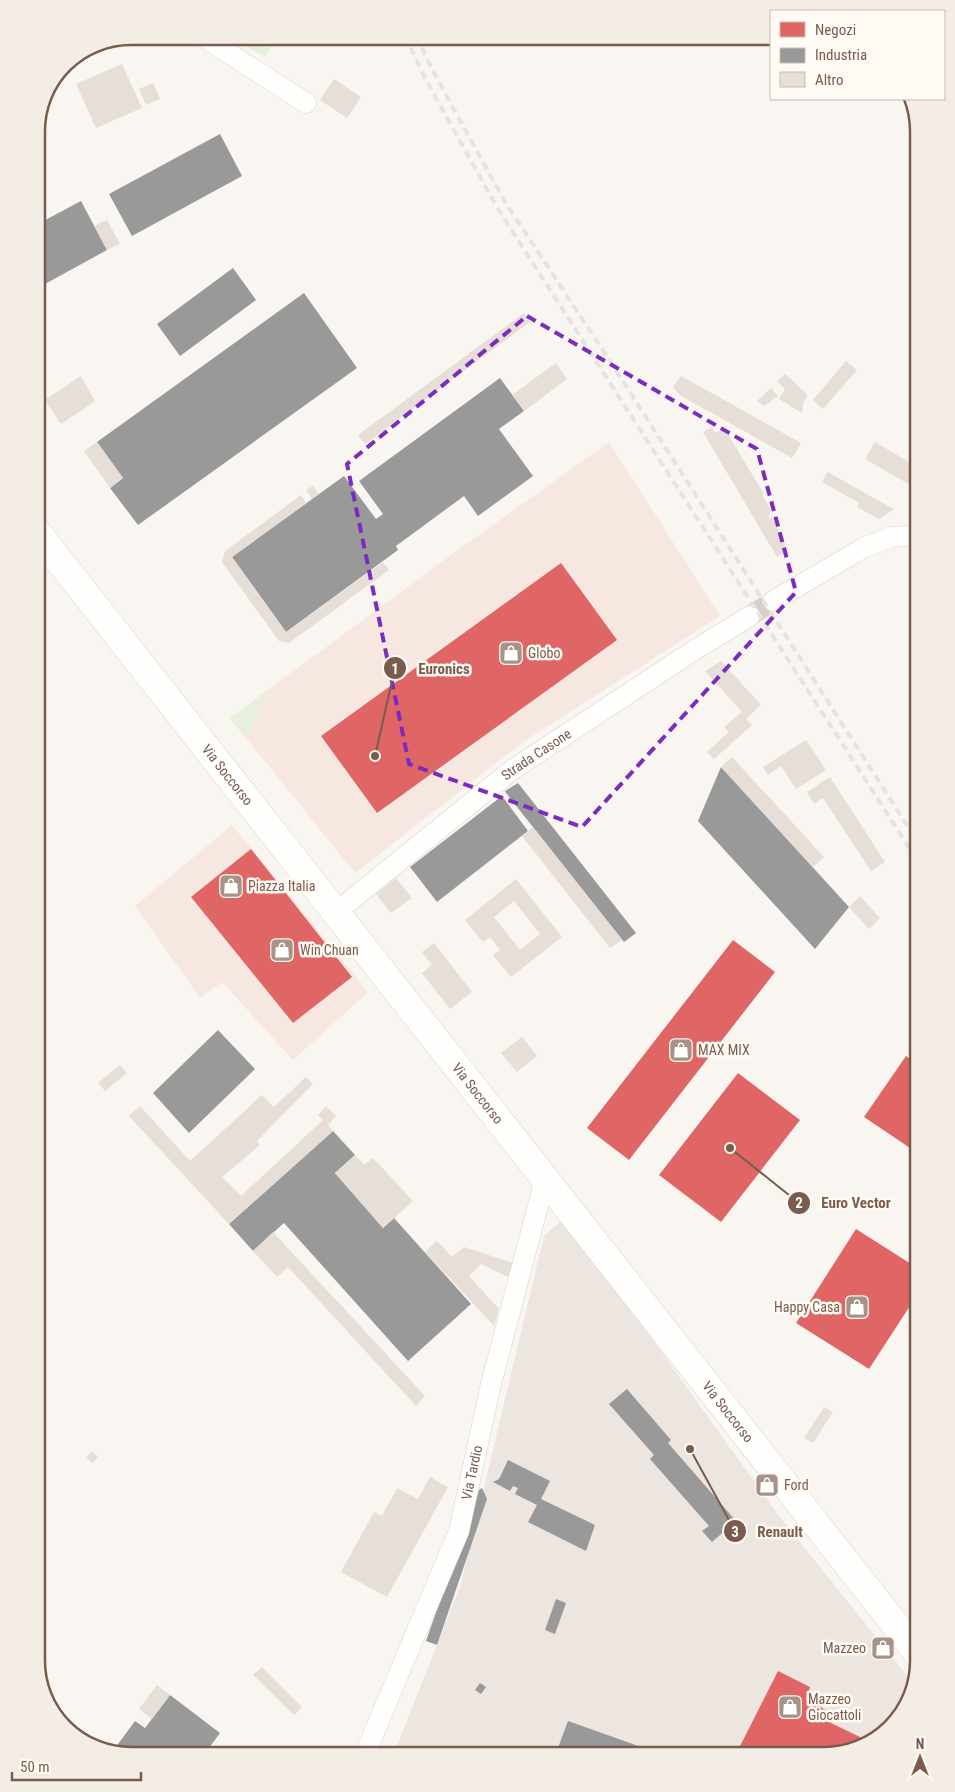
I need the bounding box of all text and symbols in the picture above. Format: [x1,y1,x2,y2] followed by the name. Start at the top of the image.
[770,10,945,100] legend
[815,21,856,39] text: Negozi
[815,46,867,64] text: Industria
[815,71,843,89] text: Altro
[498,640,524,666] shop icon: Globo
[528,645,560,661] place label: Globo
[383,653,479,683] callout: Euronics
[391,660,399,678] text: 1
[418,660,470,678] text: Euronics
[498,725,574,783] street label: Strada Casone
[199,741,256,808] street label: Via Soccorso
[218,873,244,899] shop icon: Piazza Italia
[248,878,315,894] place label: Piazza Italia
[269,937,295,963] shop icon: Win Chuan
[300,942,359,958] place label: Win Chuan
[668,1037,694,1063] shop icon: MAX MIX
[698,1042,750,1058] place label: MAX MIX
[449,1060,507,1127] street label: Via Soccorso
[786,1188,900,1218] callout: Euro Vector
[795,1194,803,1212] text: 2
[821,1194,891,1212] text: Euro Vector
[844,1294,870,1320] shop icon: Happy Casa
[774,1299,840,1315] place label: Happy Casa
[699,1378,757,1445] street label: Via Soccorso
[458,1444,485,1501] street label: Via Tardio
[754,1472,780,1498] shop icon: Ford
[784,1477,809,1493] place label: Ford
[722,1516,813,1546] callout: Renault
[731,1523,739,1541] text: 3
[757,1523,803,1541] text: Renault
[870,1635,896,1661] shop icon: Mazzeo
[823,1640,866,1656] place label: Mazzeo
[808,1691,861,1723] place label: Mazzeo Giocattoli
[777,1694,803,1720] shop icon: Mazzeo Giocattoli
[895,1732,945,1782] north arrow
[916,1736,924,1752] text: N
[12,1750,141,1782] scale bar
[20,1758,50,1776] text: 50 m

